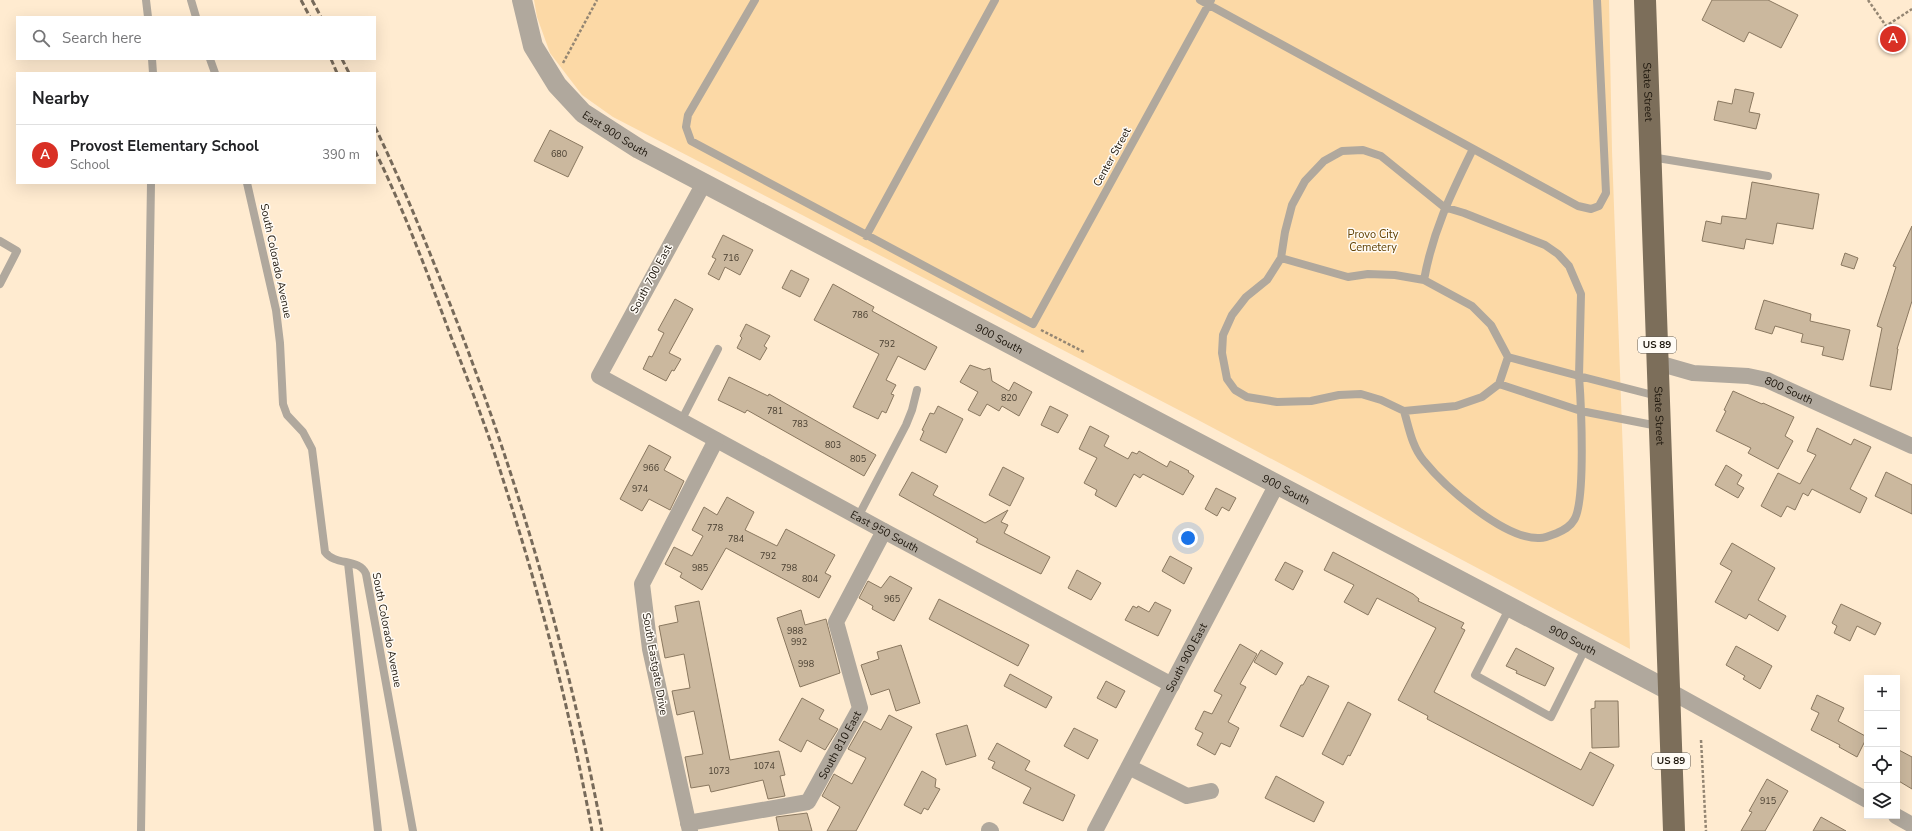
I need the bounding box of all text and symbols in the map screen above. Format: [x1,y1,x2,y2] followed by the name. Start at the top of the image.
[16,16,376,60] search box
[1880,24,1906,54] pin: A
[30,27,52,49] icon: search
[62,28,142,48] text: Search here
[1640,62,1657,122] street label: State Street
[32,87,89,110] text: Nearby
[580,107,651,160] street label: East 900 South
[1090,125,1135,189] street label: Center Street
[70,136,259,156] text: Provost Elementary School
[40,146,50,164] text: A
[322,146,360,164] text: 390 m
[551,148,567,160] house number: 680
[70,156,110,174] text: School
[257,202,296,320] street label: South Colorado Avenue
[1348,227,1399,255] park label: Provo City Cemetery
[627,242,675,316] street label: South 700 East
[723,252,739,264] house number: 716
[852,309,868,321] house number: 786
[973,320,1026,357] street label: 900 South
[1638,337,1676,353] road number: US 89
[879,338,895,350] house number: 792
[1762,372,1816,408] street label: 800 South
[1651,386,1668,446] street label: State Street
[1001,392,1017,404] house number: 820
[767,405,783,417] house number: 781
[792,418,808,430] house number: 783
[825,439,841,451] house number: 803
[850,453,866,465] house number: 805
[643,462,659,474] house number: 966
[1260,471,1313,508] street label: 900 South
[632,483,649,495] house number: 974
[848,507,922,556] street label: East 950 South
[707,522,723,534] house number: 778
[1178,528,1198,548] your location
[728,533,745,545] house number: 784
[760,550,776,562] house number: 792
[692,562,708,574] house number: 985
[781,562,797,574] house number: 798
[368,571,406,689] street label: South Colorado Avenue
[802,573,819,585] house number: 804
[884,593,900,605] house number: 965
[639,611,671,717] street label: South Eastgate Drive
[1162,620,1210,695] street label: South 900 East
[1546,621,1599,659] street label: 900 South
[787,625,803,637] house number: 988
[791,636,807,648] house number: 992
[798,658,814,670] house number: 998
[1864,675,1900,819] map controls
[1864,675,1900,711] button: +
[815,708,865,782] street label: South 810 East
[1864,711,1900,747] button: −
[1864,747,1900,783] button: locate
[1652,753,1690,769] road number: US 89
[753,760,775,772] house number: 1074
[708,765,730,777] house number: 1073
[1864,783,1900,819] button: layers
[1760,795,1776,807] house number: 915

